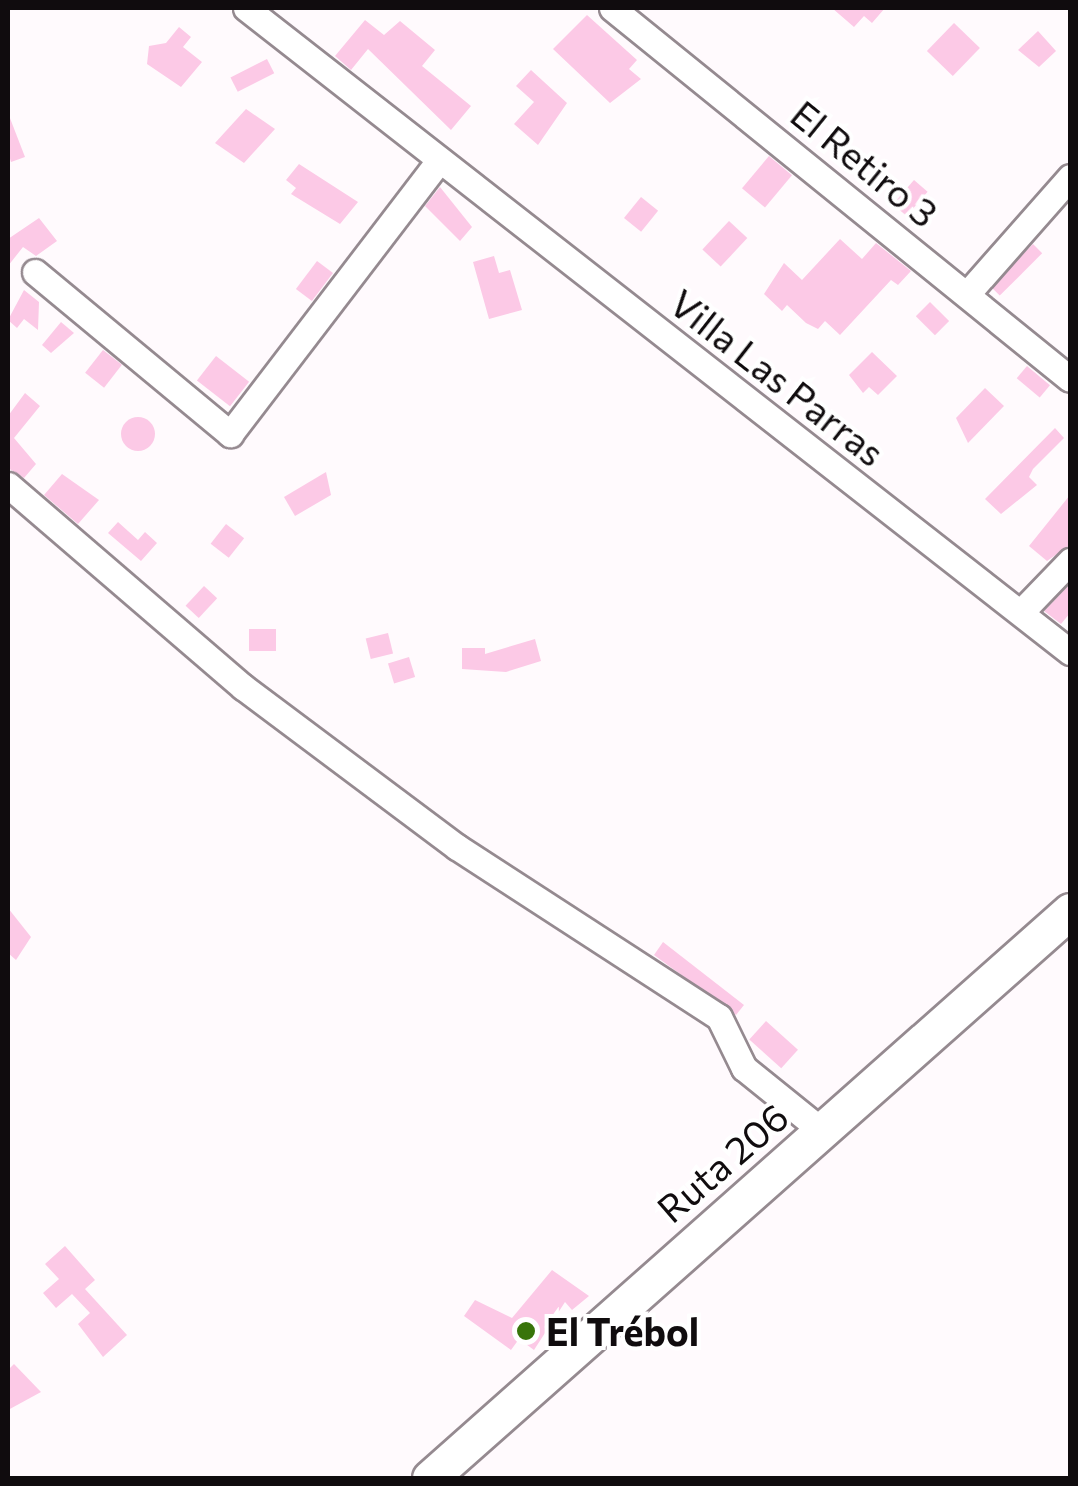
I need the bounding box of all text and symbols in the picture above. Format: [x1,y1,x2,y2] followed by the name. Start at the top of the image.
[783,90,947,236] street label: El Retiro 3
[662,279,894,475] street label: Villa Las Parras
[647,1093,797,1231] street label: Ruta 206
[546,1308,699,1354] place label: El Trébol
[515,1320,537,1342] marker: El Trébol

